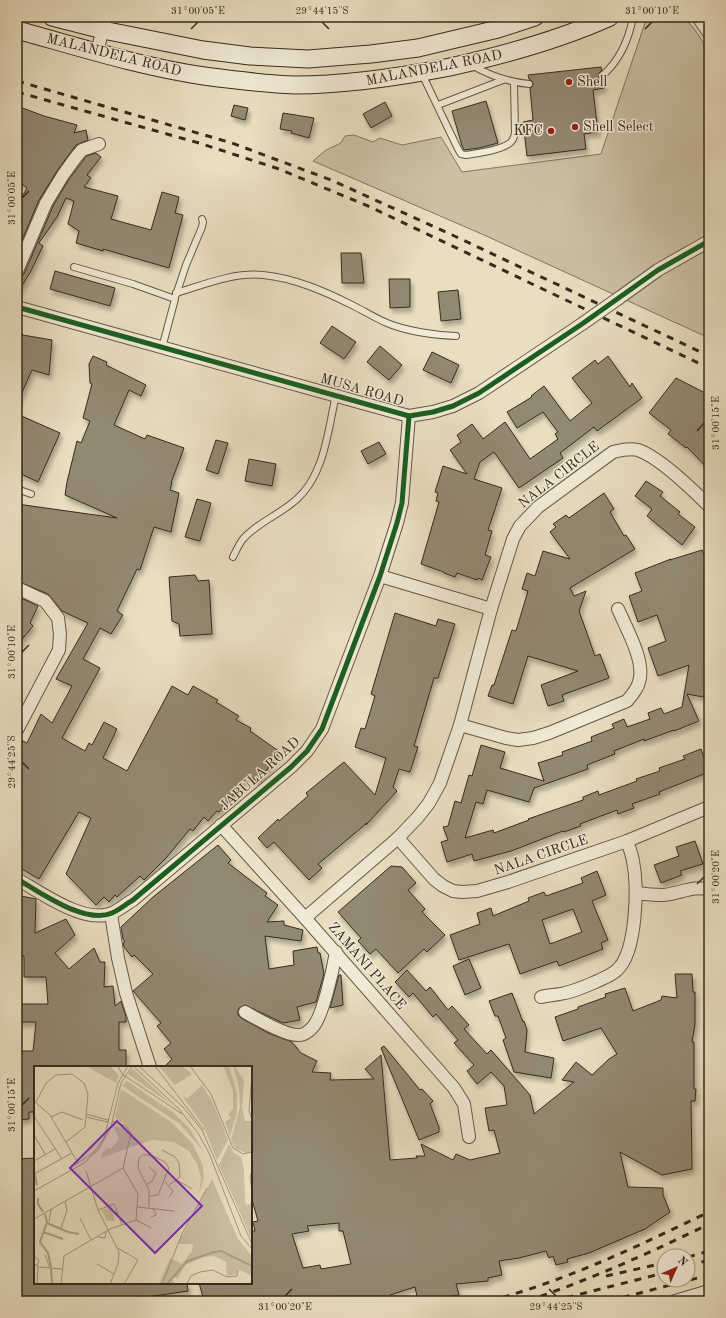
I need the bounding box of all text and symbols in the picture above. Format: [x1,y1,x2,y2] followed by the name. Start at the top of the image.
[171,6,225,16] text: 31°00'05"E
[295,6,349,16] text: 29°44'15"S
[625,6,679,16] text: 31°00'10"E
[45,31,183,79] street label: MALANDELA ROAD
[365,48,503,88] street label: MALANDELA ROAD
[577,75,608,89] place label: Shell
[564,77,574,87] marker: Shell
[583,120,654,134] place label: Shell Select
[570,122,580,132] marker: Shell Select
[514,124,543,138] place label: KFC
[546,126,556,136] marker: KFC
[7,171,17,225] text: 31°00'05"E
[319,371,405,409] street label: MUSA ROAD
[711,396,721,450] text: 31°00'15"E
[516,439,602,511] street label: NALA CIRCLE
[7,625,17,679] text: 31°00'10"E
[7,735,17,789] text: 29°44'25"S
[217,735,303,813] street label: JABULA ROAD
[492,832,590,878] street label: NALA CIRCLE
[711,850,721,904] text: 31°00'20"E
[325,920,409,1012] street label: ZAMANI PLACE
[34,1066,252,1284] inset map
[7,1078,17,1132] text: 31°00'15"E
[656,1248,696,1288] north arrow
[675,1255,689,1269] text: N
[258,1302,312,1312] text: 31°00'20"E
[529,1302,583,1312] text: 29°44'25"S

